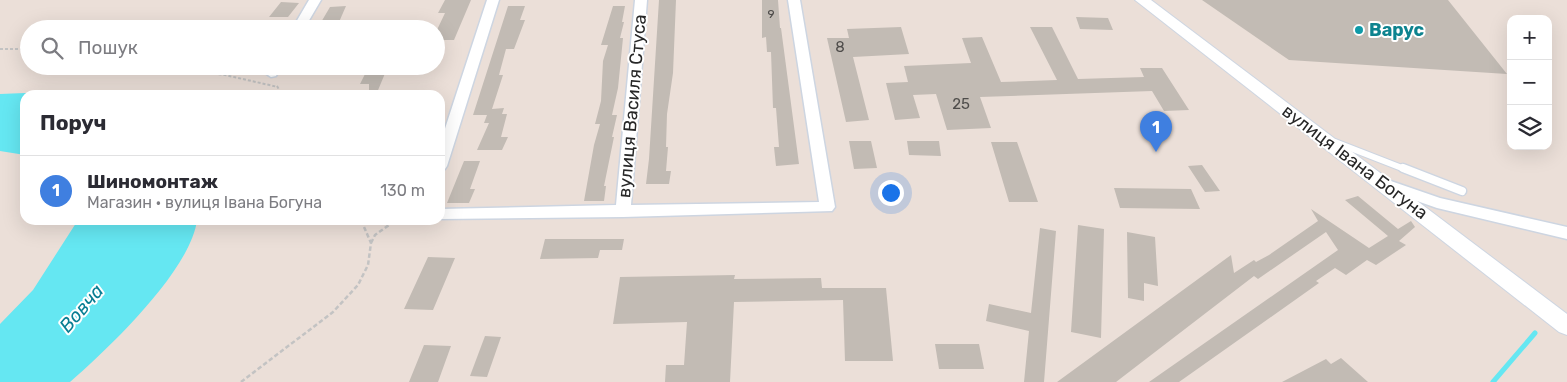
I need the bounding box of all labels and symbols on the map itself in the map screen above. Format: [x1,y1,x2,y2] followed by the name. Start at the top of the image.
[767,7,775,21] house number: 9
[613,13,651,199] street label: вулиця Василя Стуса
[1369,19,1425,41] place label: Варус
[1353,24,1365,36] marker: Варус
[835,38,845,56] house number: 8
[952,95,970,113] house number: 25
[1278,100,1432,224] street label: вулиця Івана Богуна
[1140,111,1172,152] pin: 1
[878,180,904,206] your location
[54,280,108,337] water label: Вовча

